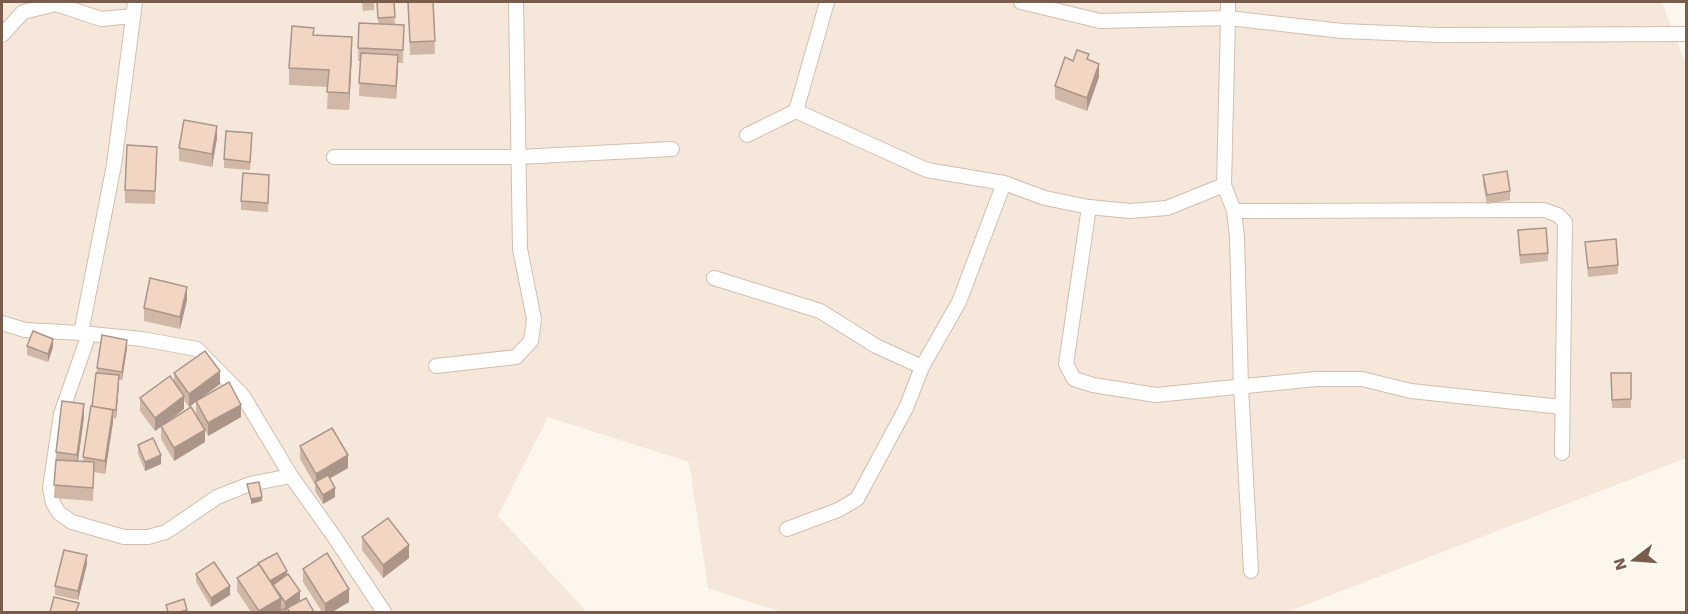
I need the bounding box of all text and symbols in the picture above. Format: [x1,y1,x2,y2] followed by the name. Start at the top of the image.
[1604,530,1664,590] north arrow
[1609,556,1631,573] text: N

